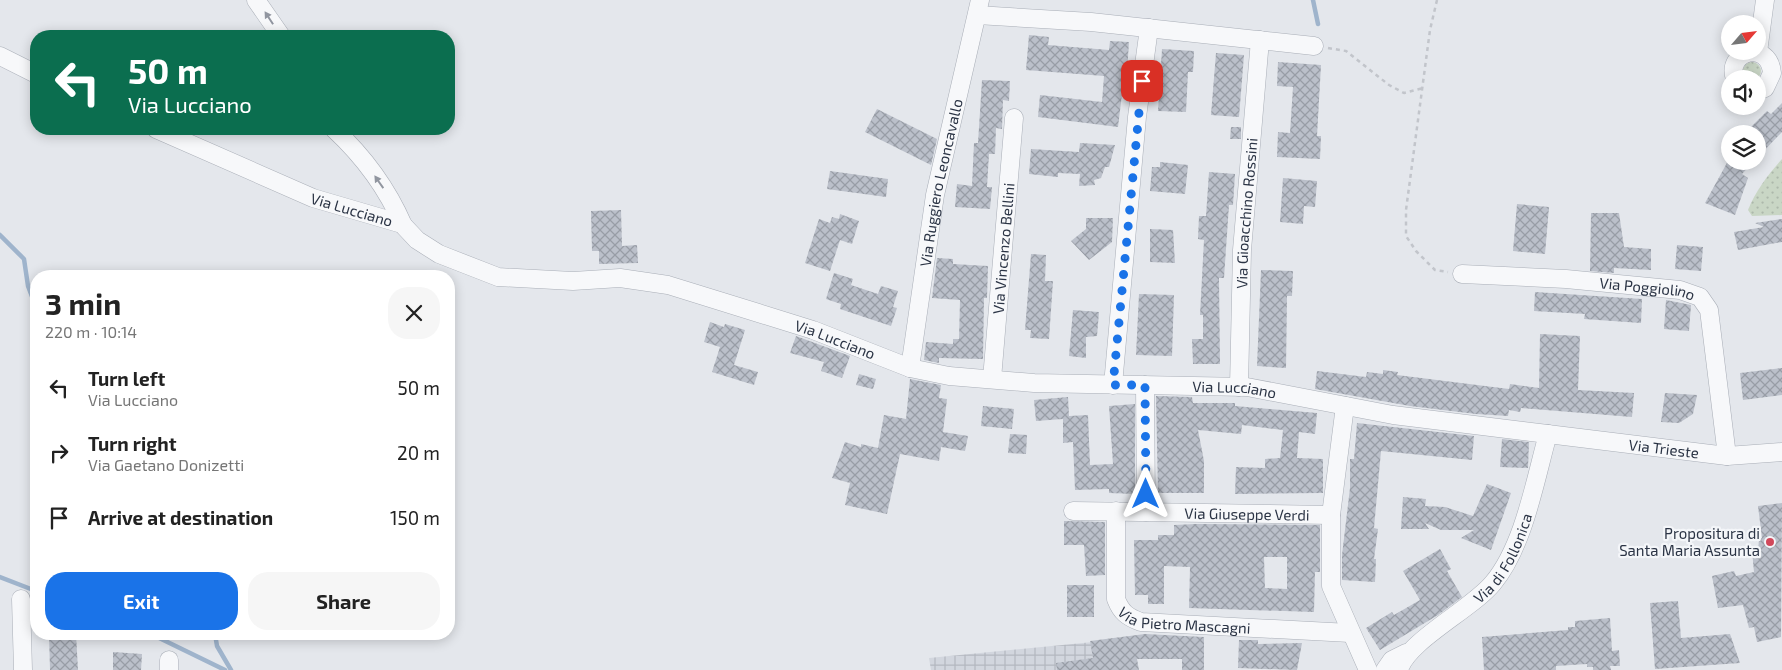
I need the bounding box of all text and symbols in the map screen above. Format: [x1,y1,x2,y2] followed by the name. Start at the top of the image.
[264,11,274,25] one-way arrow
[1721,15,1766,60] north arrow
[1721,15,1766,170] map controls
[128,49,208,91] text: 50 m
[45,50,110,115] icon: left
[1121,60,1163,102] pin
[1128,67,1156,95] icon: arrive
[1721,70,1766,115] button: sound
[128,91,252,117] text: Via Lucciano
[916,97,966,268] street label: Via Ruggiero Leoncavallo
[1721,125,1766,170] button: layers
[1232,137,1261,289] street label: Via Gioacchino Rossini
[374,176,384,189] one-way arrow
[989,182,1018,315] street label: Via Vincenzo Bellini
[309,189,395,230] street label: Via Lucciano
[1599,273,1698,304] street label: Via Poggiolino
[45,285,121,321] text: 3 min
[388,287,440,339] button: close
[793,316,878,363] street label: Via Lucciano
[45,322,137,341] text: 220 m · 10:14
[88,367,165,390] text: Turn left
[45,374,73,402] icon: left
[397,376,440,399] text: 50 m
[1192,377,1278,401] street label: Via Lucciano
[88,390,178,409] text: Via Lucciano
[88,432,176,455] text: Turn right
[1628,435,1700,461] street label: Via Trieste
[45,439,73,467] icon: right
[397,441,440,464] text: 20 m
[88,455,244,474] text: Via Gaetano Donizetti
[1119,467,1171,519] position arrow
[45,504,73,532] icon: arrive
[1184,504,1310,524] street label: Via Giuseppe Verdi
[88,506,273,529] text: Arrive at destination
[390,506,440,529] text: 150 m
[1470,511,1535,607] street label: Via di Follonica
[1619,524,1760,559] place label: Propositura di Santa Maria Assunta
[1764,536,1776,548] marker: Propositura di Santa Maria Assunta
[45,572,238,630] button: Exit
[248,572,440,630] button: Share
[1114,603,1251,637] street label: Via Pietro Mascagni

